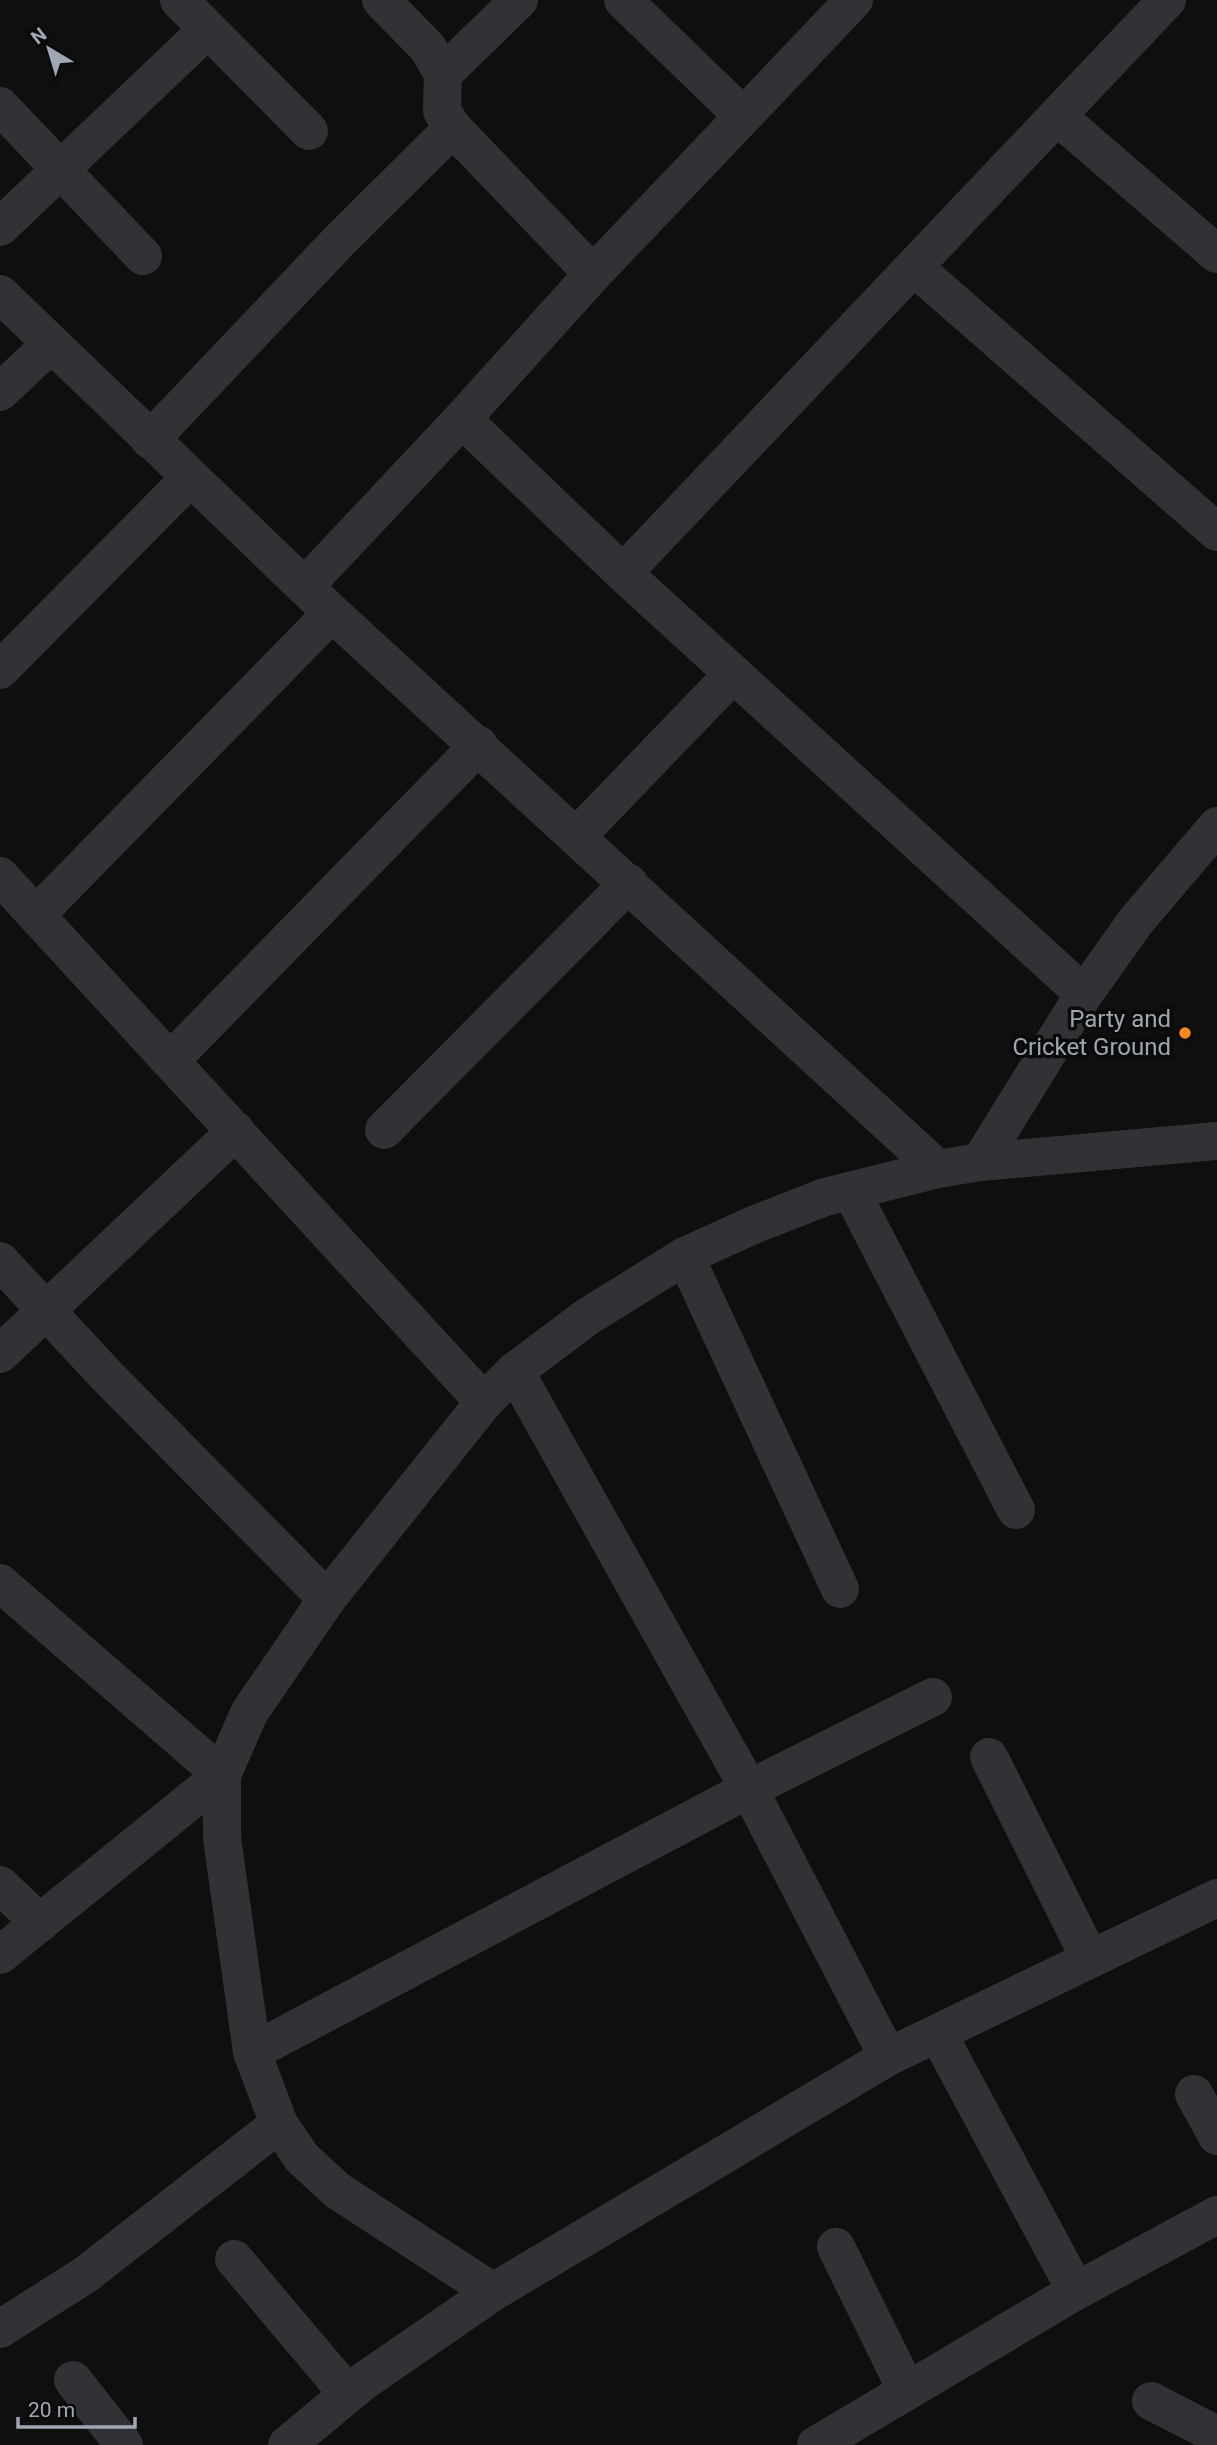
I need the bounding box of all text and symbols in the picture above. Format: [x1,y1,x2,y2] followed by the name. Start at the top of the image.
[14,14,84,84] north arrow
[26,23,51,49] text: N
[1012,1005,1171,1061] place label: Party and Cricket Ground
[1177,1025,1193,1041] marker: Party and Cricket Ground
[18,2386,135,2430] scale bar
[28,2398,75,2422] text: 20 m

